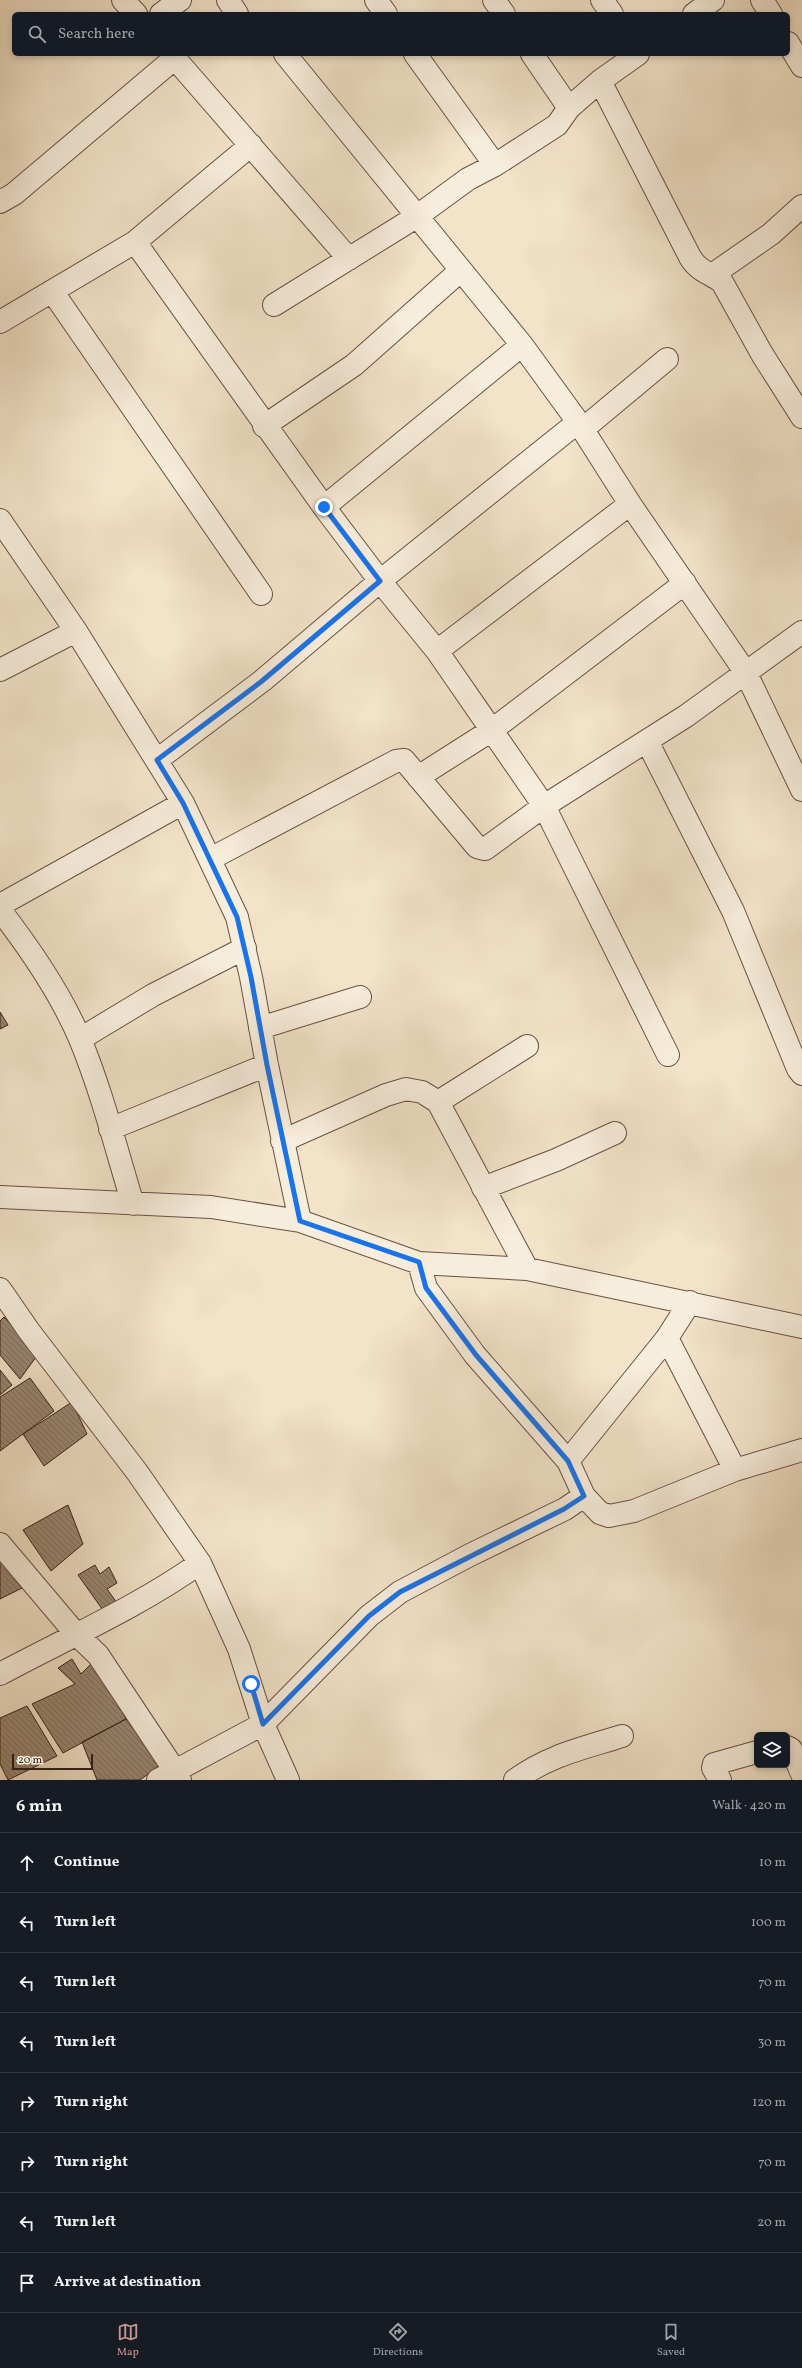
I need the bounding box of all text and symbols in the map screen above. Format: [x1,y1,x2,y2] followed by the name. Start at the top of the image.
[12,12,790,56] search box
[26,23,48,45] icon: search
[58,24,135,45] text: Search here
[315,498,333,516] route end
[242,1675,260,1693] route start
[754,1732,790,1768] map controls
[754,1732,790,1768] button: layers
[12,1752,93,1771] scale bar
[18,1753,42,1768] text: 20 m
[16,1795,62,1818] text: 6 min
[712,1797,786,1815] text: Walk · 420 m
[16,1852,38,1874] icon: ahead
[54,1852,119,1873] text: Continue
[759,1854,786,1872] text: 10 m
[16,1912,38,1934] icon: left
[54,1912,116,1933] text: Turn left
[751,1914,786,1932] text: 100 m
[16,1972,38,1994] icon: left
[54,1972,116,1993] text: Turn left
[758,1974,786,1992] text: 70 m
[16,2032,38,2054] icon: left
[54,2032,116,2053] text: Turn left
[758,2034,786,2052] text: 30 m
[16,2092,38,2114] icon: right
[54,2092,128,2113] text: Turn right
[752,2094,786,2112] text: 120 m
[16,2152,38,2174] icon: right
[54,2152,128,2173] text: Turn right
[758,2154,786,2172] text: 70 m
[16,2212,38,2234] icon: left
[54,2212,116,2233] text: Turn left
[757,2214,786,2232] text: 20 m
[16,2272,38,2294] icon: arrive
[54,2272,201,2293] text: Arrive at destination
[117,2321,139,2360] tab: Map
[373,2321,423,2360] tab: Directions
[657,2321,685,2360] tab: Saved

